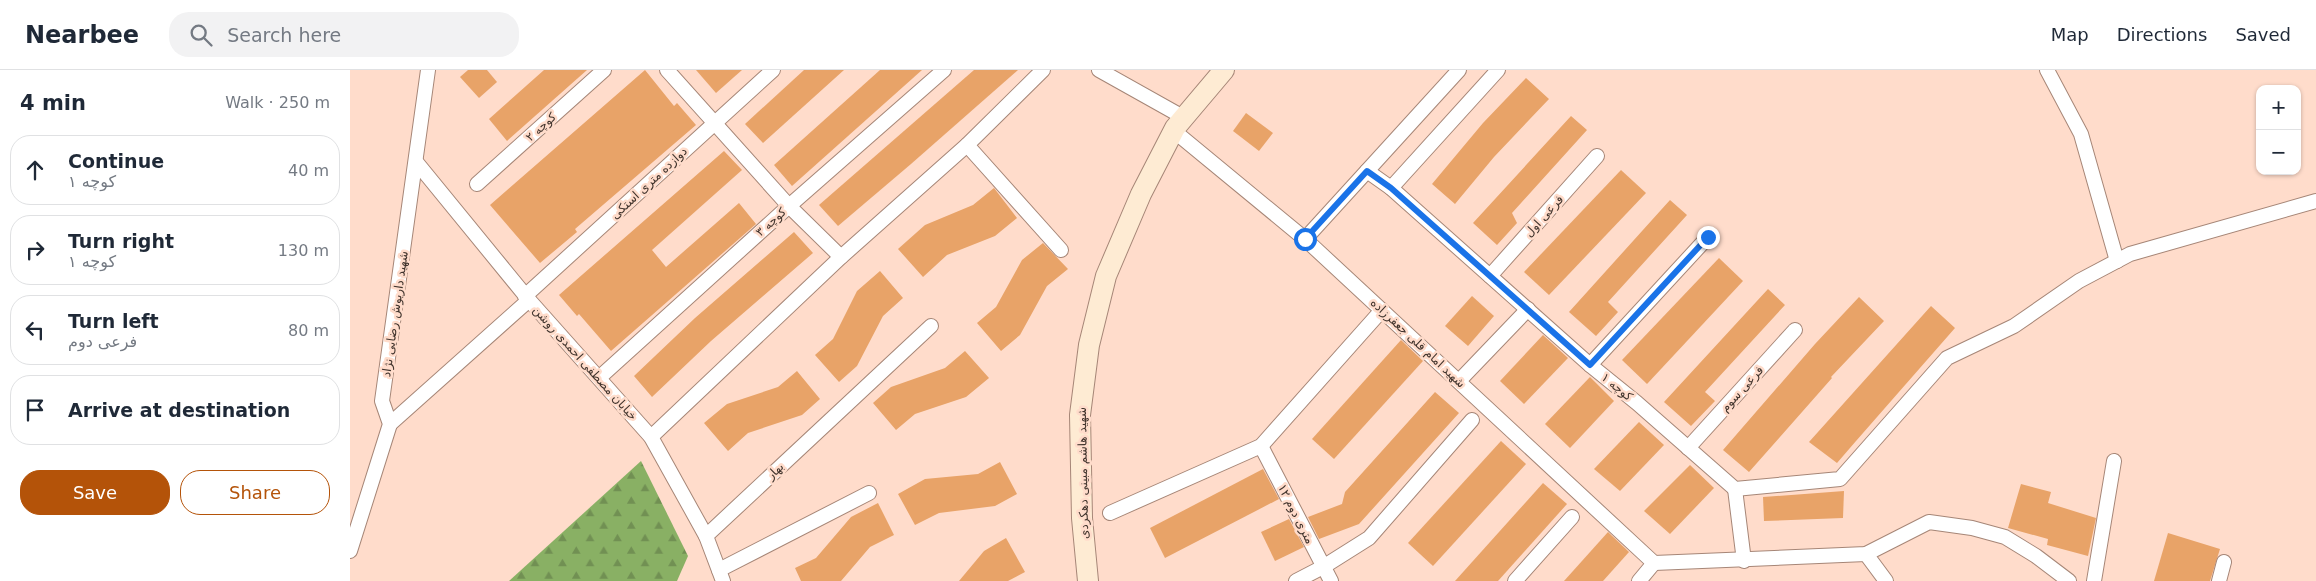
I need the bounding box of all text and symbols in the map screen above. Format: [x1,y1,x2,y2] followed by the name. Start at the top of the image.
[169,12,519,57] search box
[25,21,139,49] text: Nearbee
[187,21,215,49] icon: search
[227,24,341,46] text: Search here
[2051,24,2089,45] text: Map
[2117,24,2207,45] text: Directions
[2235,24,2291,45] text: Saved
[2256,85,2301,175] map controls
[2256,85,2301,130] button: +
[20,91,86,115] text: 4 min
[225,93,330,112] text: Walk · 250 m
[523,110,560,145] street label: کوچه ۲
[2256,130,2301,175] button: −
[608,144,691,223] street label: دوازده متری استکی
[68,150,164,172] text: Continue
[21,156,49,184] icon: ahead
[288,161,329,180] text: 40 m
[68,172,116,191] text: کوچه ۱
[1522,192,1567,240] street label: فرعی اول
[753,205,790,240] street label: کوچه ۳
[1697,226,1720,249] route end
[1294,228,1317,251] route start
[68,230,174,252] text: Turn right
[21,236,49,264] icon: right
[278,241,329,260] text: 130 m
[379,250,412,378] street label: شهید داریوش رضایی نژاد
[68,252,116,271] text: کوچه ۱
[1367,296,1468,391] street label: شهید امام قلی جعفرزاده
[529,303,640,424] street label: خیابان مصطفی احمدی روشن
[68,310,159,332] text: Turn left
[21,316,49,344] icon: left
[288,321,329,340] text: 80 m
[68,332,137,351] text: فرعی دوم
[1718,363,1767,416] street label: فرعی سوم
[1598,370,1636,405] street label: کوچه ۱
[21,396,49,424] icon: arrive
[68,399,290,421] text: Arrive at destination
[1075,407,1092,539] street label: شهید هاشم مبینی دهکردی
[763,460,787,484] street label: بهار
[20,470,170,515] button: Save
[180,470,330,515] button: Share
[1274,482,1317,547] street label: ۱۲ متری دوم

